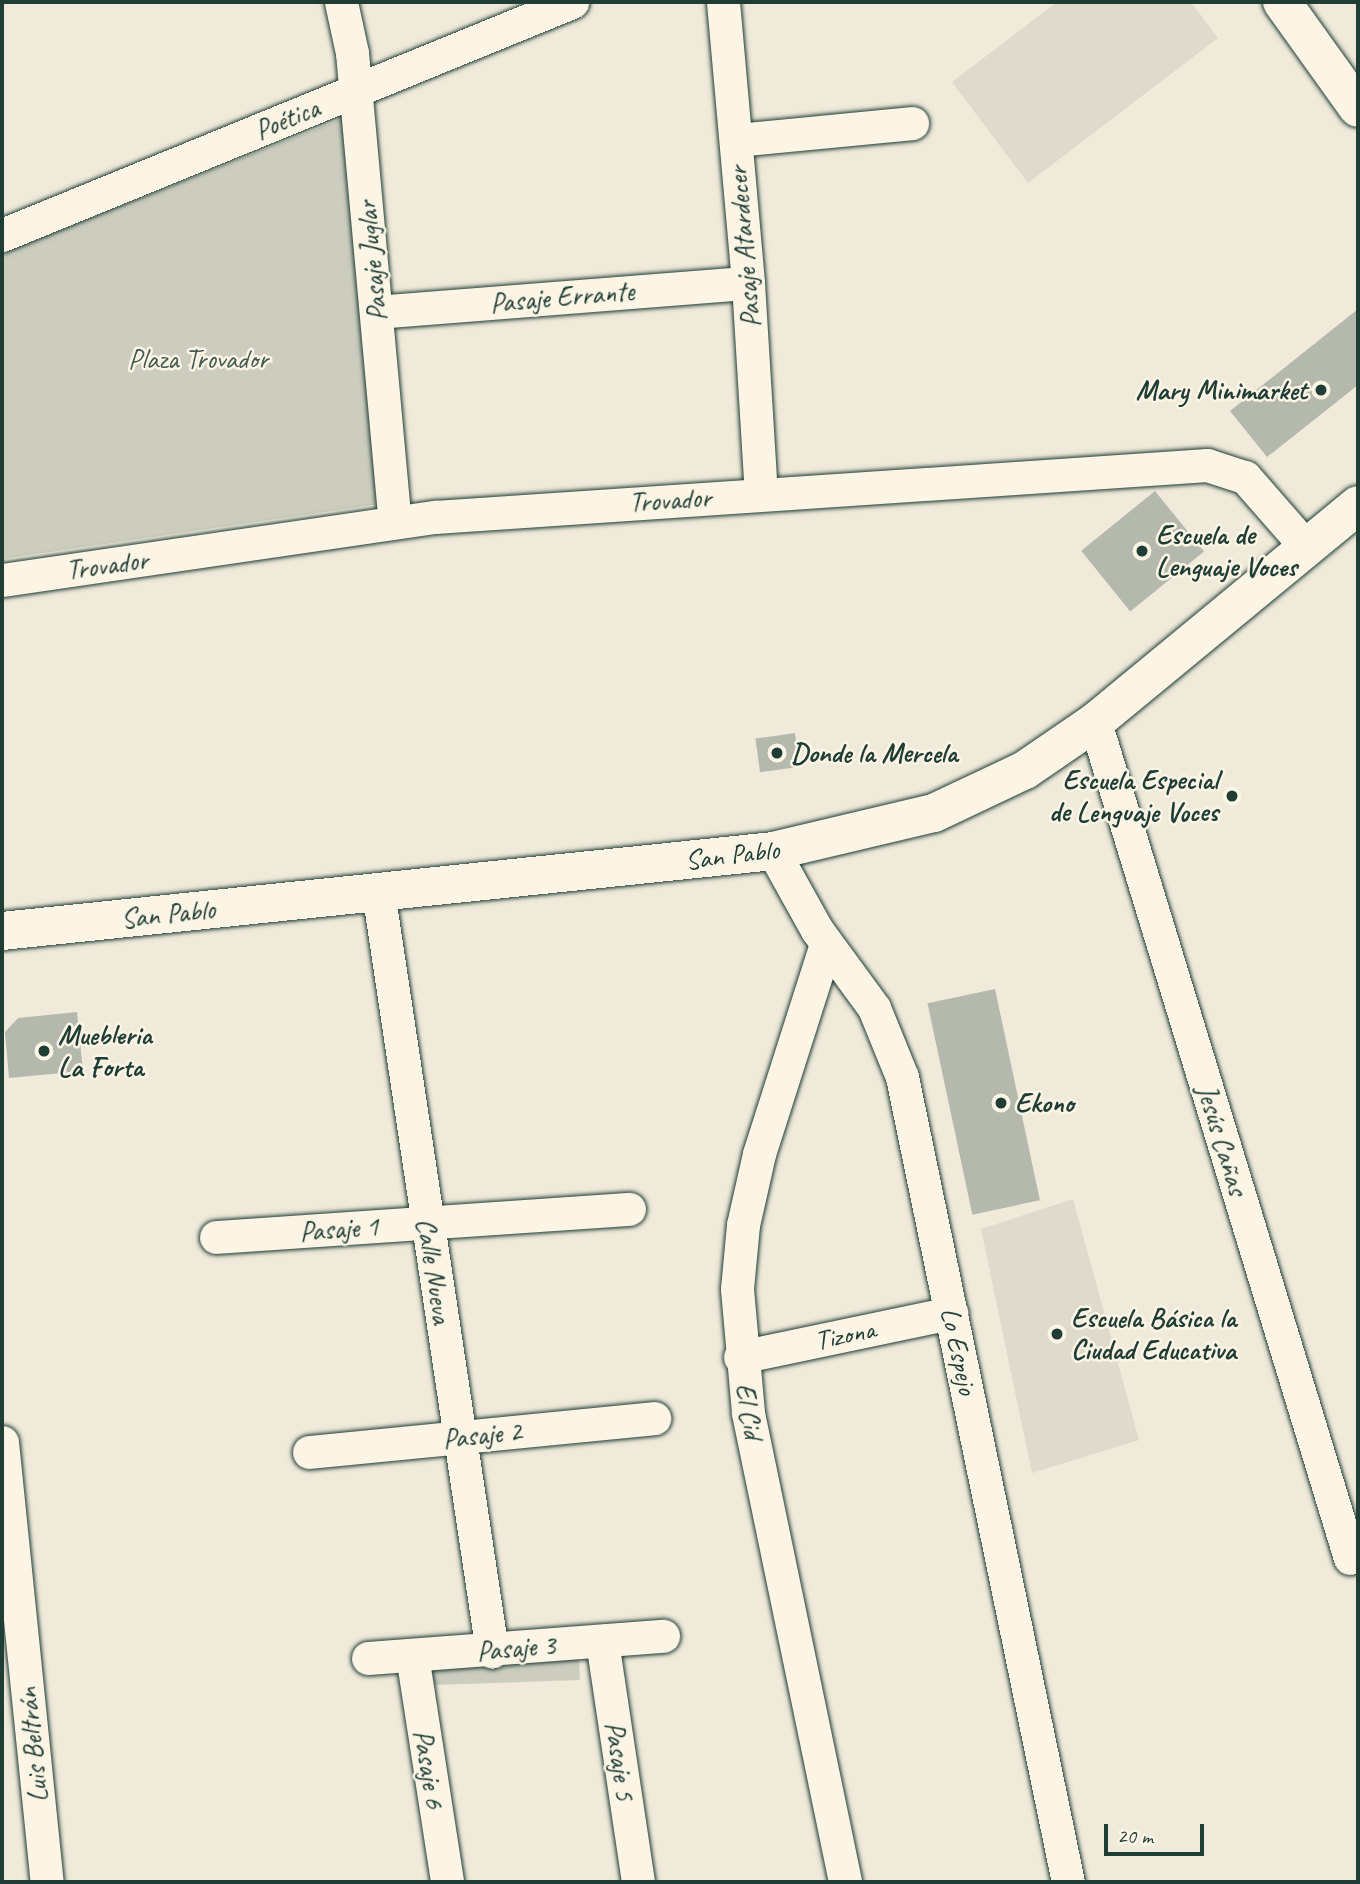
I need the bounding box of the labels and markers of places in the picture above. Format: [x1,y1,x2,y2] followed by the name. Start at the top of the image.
[1135,373,1307,407] place label: Mary Minimarket
[1313,382,1329,398] marker: Mary Minimarket
[1156,518,1297,584] place label: Escuela de Lenguaje Voces
[1134,543,1150,559] marker: Escuela de Lenguaje Voces
[791,736,958,770] place label: Donde la Mercela
[769,745,785,761] marker: Donde la Mercela
[1050,763,1218,829] place label: Escuela Especial de Lenguaje Voces
[1224,788,1240,804] marker: Escuela Especial de Lenguaje Voces
[58,1018,152,1084] place label: Muebleria La Forta
[36,1043,52,1059] marker: Muebleria La Forta
[1015,1086,1074,1120] place label: Ekono
[993,1095,1009,1111] marker: Ekono
[1071,1301,1237,1367] place label: Escuela Básica la Ciudad Educativa
[1049,1326,1065,1342] marker: Escuela Básica la Ciudad Educativa

